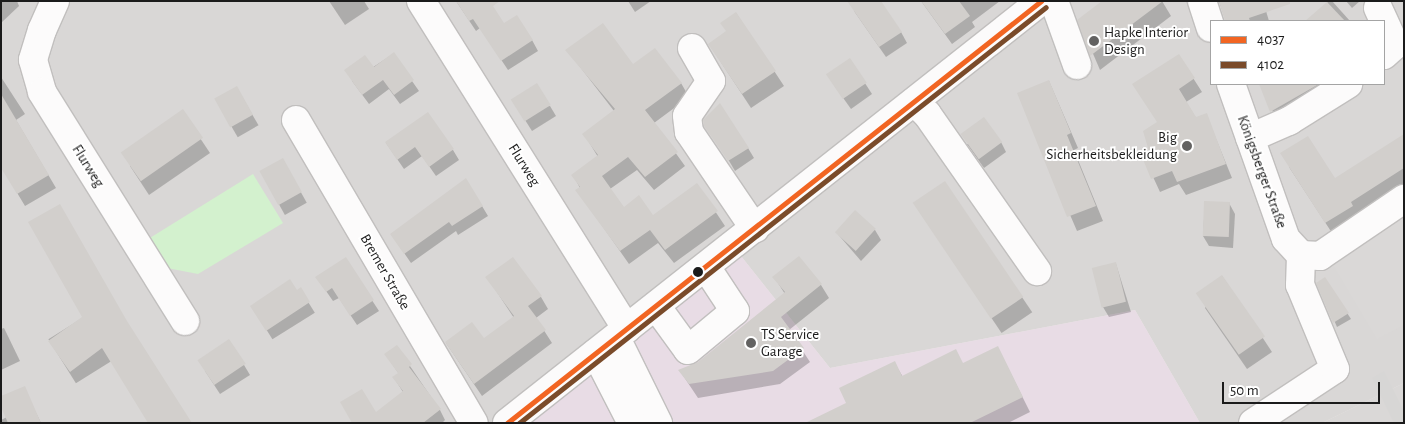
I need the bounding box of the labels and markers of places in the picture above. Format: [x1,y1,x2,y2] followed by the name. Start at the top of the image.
[1104,23,1188,58] place label: Hapke Interior Design
[1088,35,1100,47] marker: Hapke Interior Design
[1046,128,1177,163] place label: Big Sicherheitsbekleidung
[1181,140,1193,152] marker: Big Sicherheitsbekleidung
[693,267,703,277] unlabelled marker
[761,325,819,360] place label: TS Service Garage
[745,337,757,349] marker: TS Service Garage

